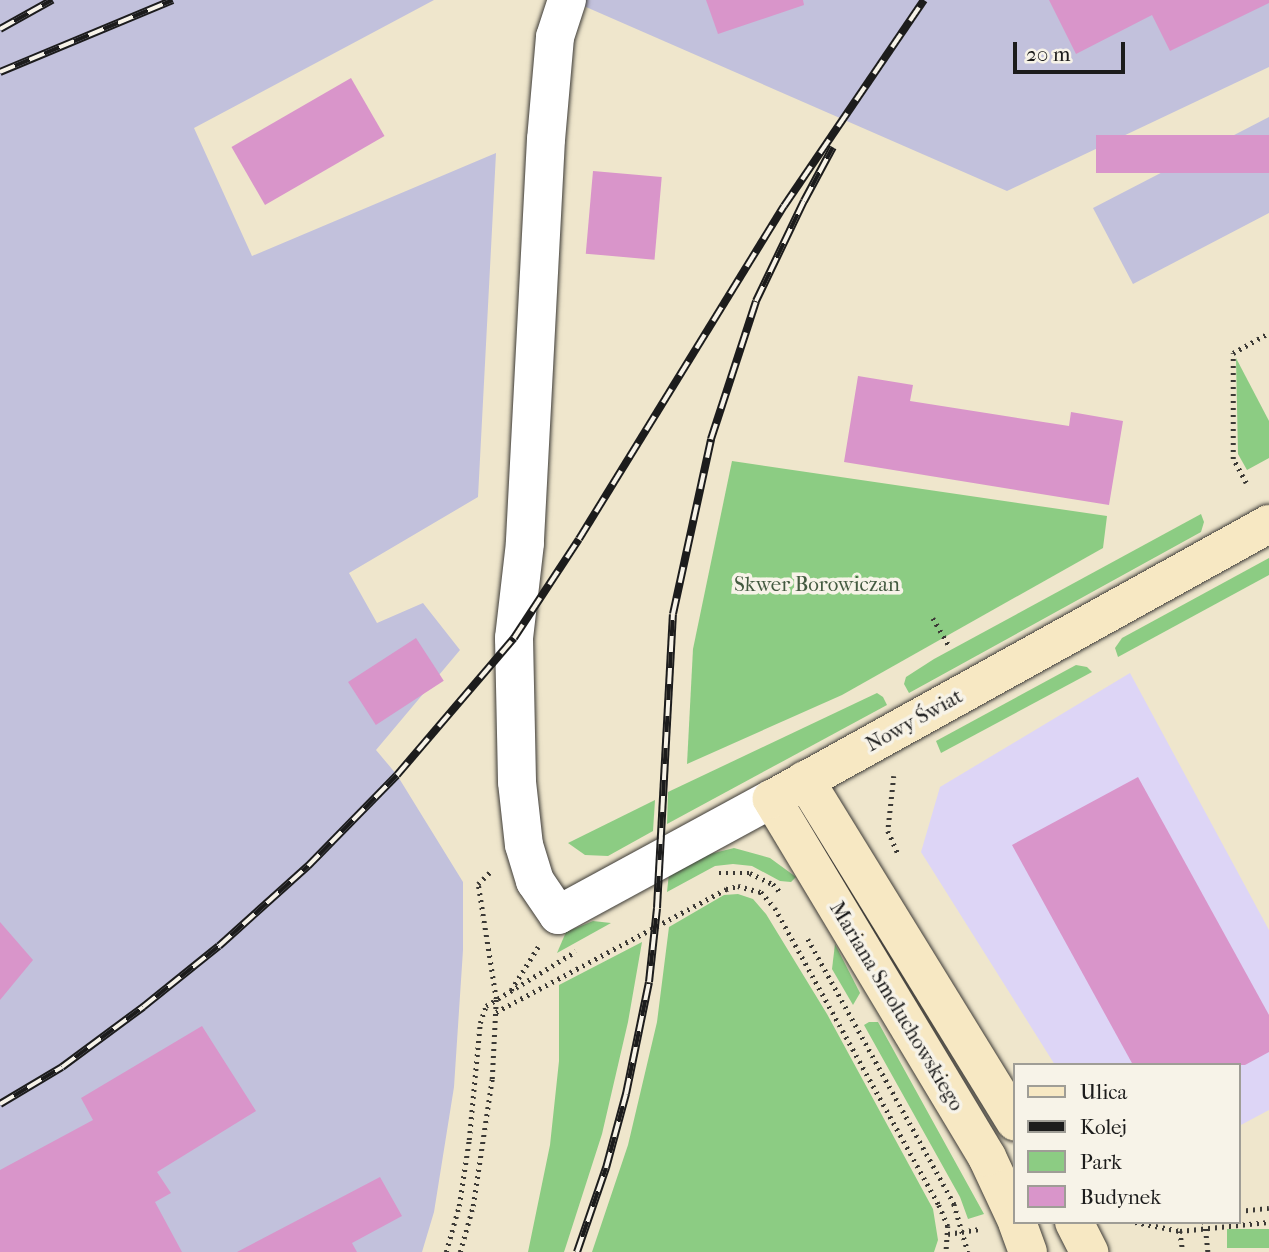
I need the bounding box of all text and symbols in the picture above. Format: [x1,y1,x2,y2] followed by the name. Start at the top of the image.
[1017,28,1129,72] scale bar
[1026,42,1070,66] text: 20 m
[734,571,900,597] park label: Skwer Borowiczan
[861,683,967,757] street label: Nowy Świat
[824,897,970,1115] street label: Mariana Smoluchowskiego
[1014,1063,1241,1224] legend
[1080,1080,1127,1104] text: Ulica
[1080,1115,1127,1139] text: Kolej
[1080,1150,1122,1174] text: Park
[1080,1185,1161,1209] text: Budynek

